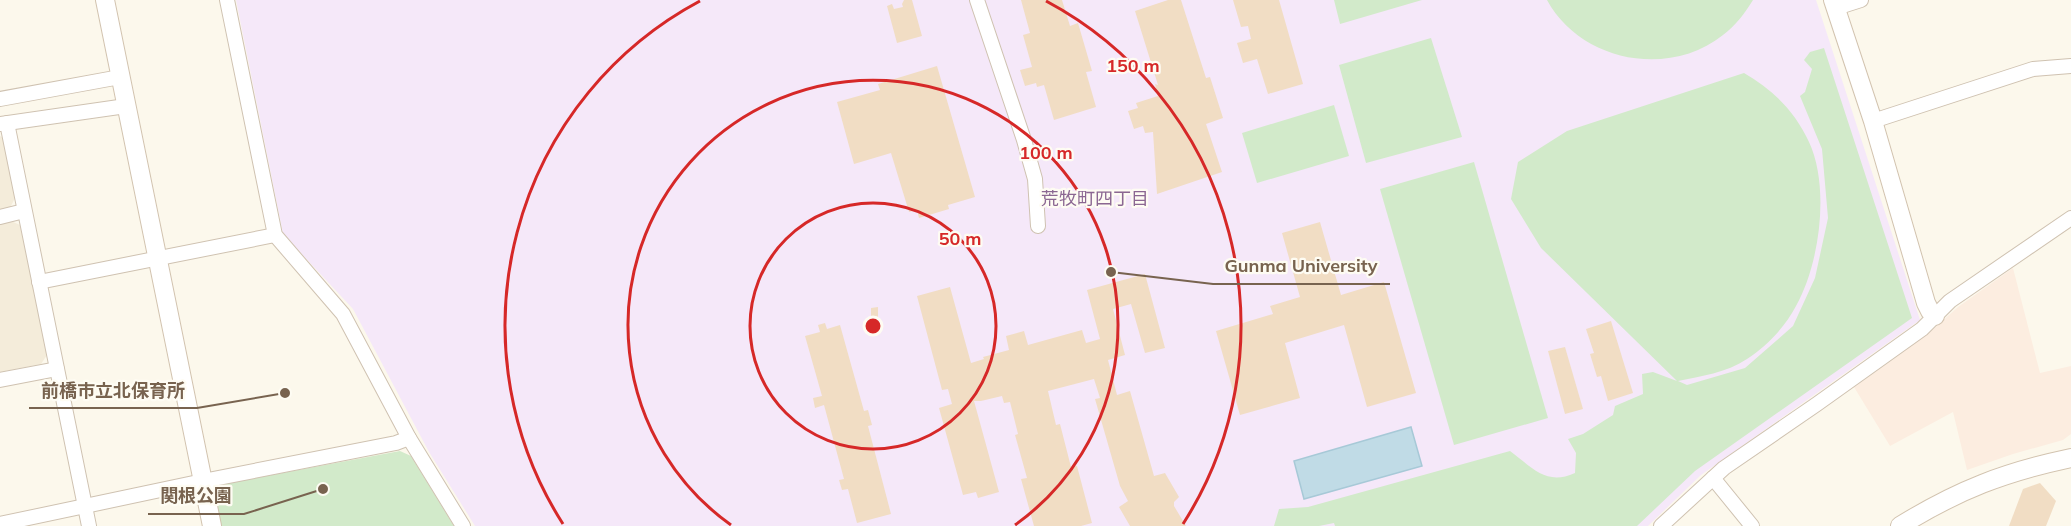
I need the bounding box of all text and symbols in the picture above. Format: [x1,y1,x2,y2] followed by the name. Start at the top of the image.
[1106,54,1160,77] text: 150 m
[1019,141,1073,164] text: 100 m
[1041,187,1149,210] district label: 荒牧町四丁目
[939,227,981,250] text: 50 m
[1213,248,1390,284] callout: Gunma University
[1225,254,1378,277] text: Gunma University
[863,316,883,336] centre of rings
[29,372,197,408] callout: 前橋市立北保育所
[41,379,185,402] text: 前橋市立北保育所
[148,478,244,514] callout: 関根公園
[160,484,232,507] text: 関根公園

